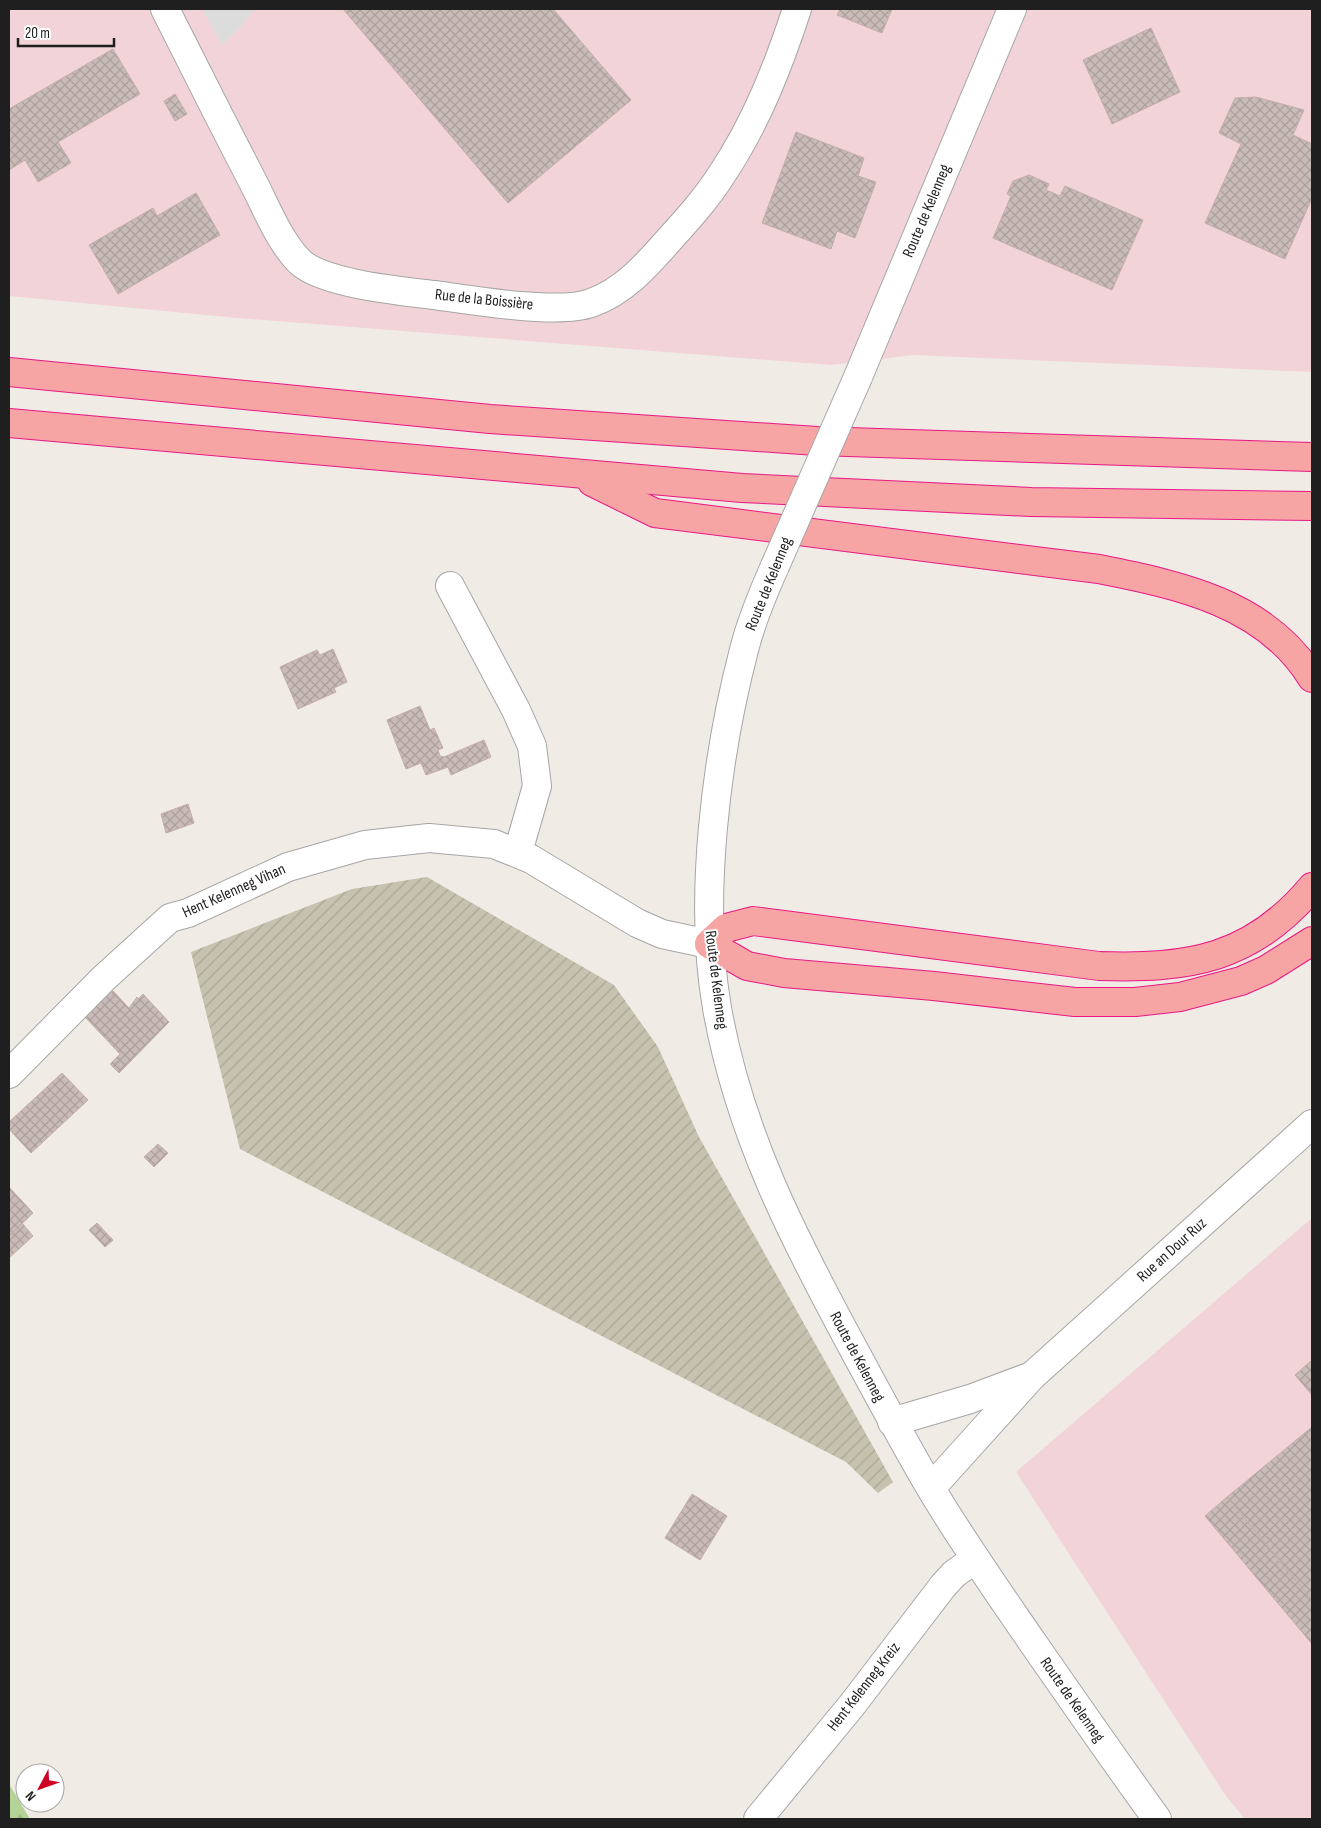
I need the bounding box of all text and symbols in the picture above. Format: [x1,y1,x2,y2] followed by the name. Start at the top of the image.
[18,15,114,47] scale bar
[25,24,50,43] text: 20 m
[899,162,955,260] street label: Route de Kelenneg
[434,285,534,315] street label: Rue de la Boissière
[742,534,796,634] street label: Route de Kelenneg
[180,860,288,922] street label: Hent Kelenneg Vihan
[701,930,731,1030] street label: Route de Kelenneg
[1133,1214,1211,1286] street label: Rue an Dour Ruz
[825,1309,889,1405] street label: Route de Kelenneg
[823,1639,905,1735] street label: Hent Kelenneg Kreiz
[1036,1654,1108,1746] street label: Route de Kelenneg
[15,1763,65,1813] north arrow
[22,1788,39,1805] text: N

